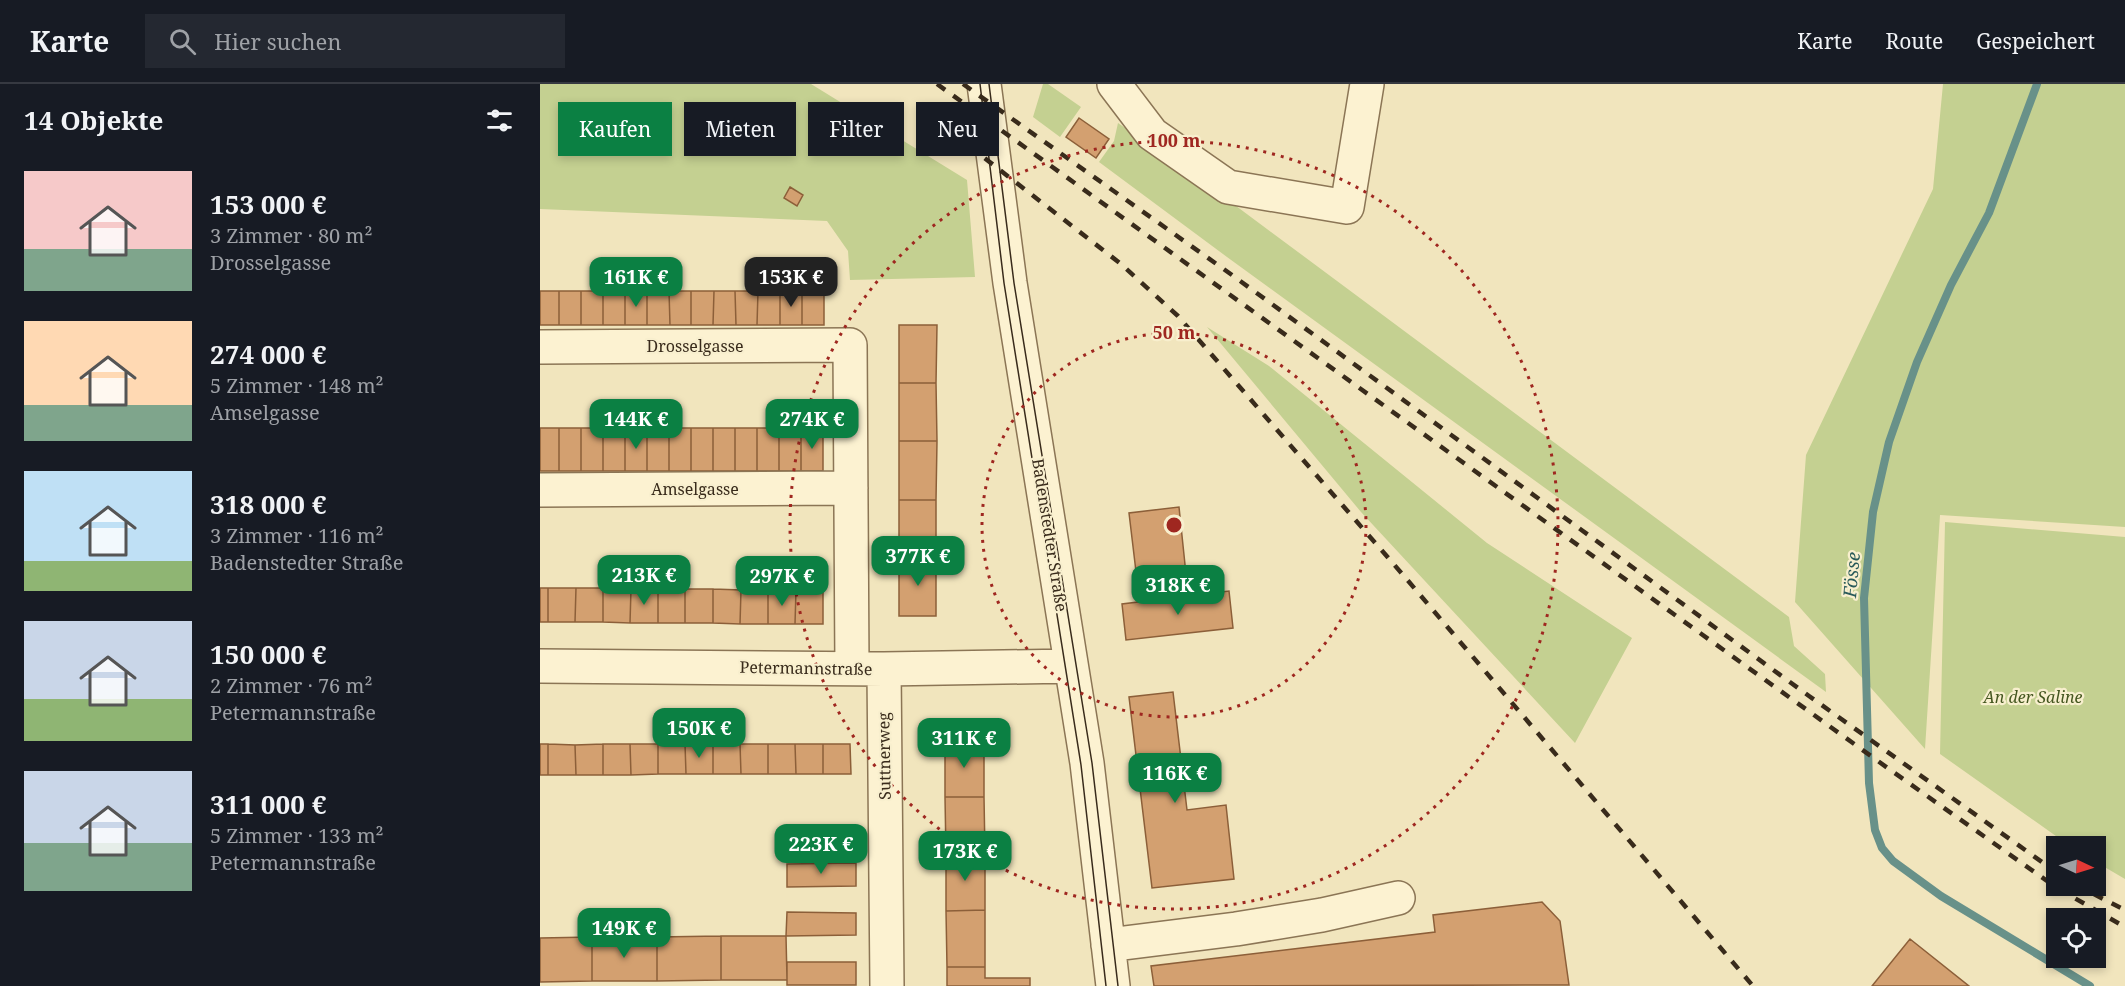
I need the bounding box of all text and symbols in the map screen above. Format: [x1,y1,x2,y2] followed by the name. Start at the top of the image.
[145,14,565,68] search box
[30,22,109,60] text: Karte
[166,25,199,58] icon: search
[214,26,341,56] text: Hier suchen
[1797,27,1852,55] text: Karte
[1885,27,1943,55] text: Route
[1976,27,2095,55] text: Gespeichert
[24,102,163,138] text: 14 Objekte
[558,102,672,156] chip: Kaufen
[684,102,796,156] chip: Mieten
[808,102,904,156] chip: Filter
[916,102,999,156] chip: Neu
[483,104,516,137] icon: filters
[1148,128,1201,152] text: 100 m
[210,186,326,222] text: 153 000 €
[72,195,144,267] icon: home
[210,222,372,249] text: 3 Zimmer · 80 m²
[210,249,331,276] text: Drosselgasse
[587,257,685,308] pin: 161K €
[742,257,840,308] pin: 153K €
[604,263,668,290] text: 161K €
[759,263,823,290] text: 153K €
[1153,320,1196,344] text: 50 m
[647,335,743,357] street label: Drosselgasse
[210,336,326,372] text: 274 000 €
[72,345,144,417] icon: home
[210,372,384,399] text: 5 Zimmer · 148 m²
[210,399,320,426] text: Amselgasse
[587,399,685,450] pin: 144K €
[763,399,861,450] pin: 274K €
[604,405,668,432] text: 144K €
[780,405,844,432] text: 274K €
[1027,457,1073,613] street label: Badenstedter Straße
[651,478,739,500] street label: Amselgasse
[210,486,326,522] text: 318 000 €
[72,495,144,567] icon: home
[1164,515,1184,535] centre of rings
[210,522,384,549] text: 3 Zimmer · 116 m²
[869,536,967,587] pin: 377K €
[886,542,950,569] text: 377K €
[210,549,403,576] text: Badenstedter Straße
[1837,551,1865,600] water label: Fösse
[595,555,693,606] pin: 213K €
[733,556,831,607] pin: 297K €
[612,561,676,588] text: 213K €
[750,562,814,589] text: 297K €
[1129,565,1227,616] pin: 318K €
[1146,571,1210,598] text: 318K €
[210,636,326,672] text: 150 000 €
[72,645,144,717] icon: home
[739,656,873,680] street label: Petermannstraße
[210,672,372,699] text: 2 Zimmer · 76 m²
[1983,686,2083,708] park label: An der Saline
[210,699,376,726] text: Petermannstraße
[650,708,748,759] pin: 150K €
[872,712,896,800] street label: Suttnerweg
[667,714,731,741] text: 150K €
[915,718,1013,769] pin: 311K €
[932,724,996,751] text: 311K €
[1126,753,1224,804] pin: 116K €
[1143,759,1207,786] text: 116K €
[210,786,326,822] text: 311 000 €
[72,795,144,867] icon: home
[210,822,384,849] text: 5 Zimmer · 133 m²
[772,824,870,875] pin: 223K €
[789,830,853,857] text: 223K €
[916,831,1014,882] pin: 173K €
[2046,836,2106,896] north arrow
[2046,836,2106,968] map controls
[933,837,997,864] text: 173K €
[210,849,376,876] text: Petermannstraße
[575,908,673,959] pin: 149K €
[2046,908,2106,968] button: locate
[592,914,656,941] text: 149K €

